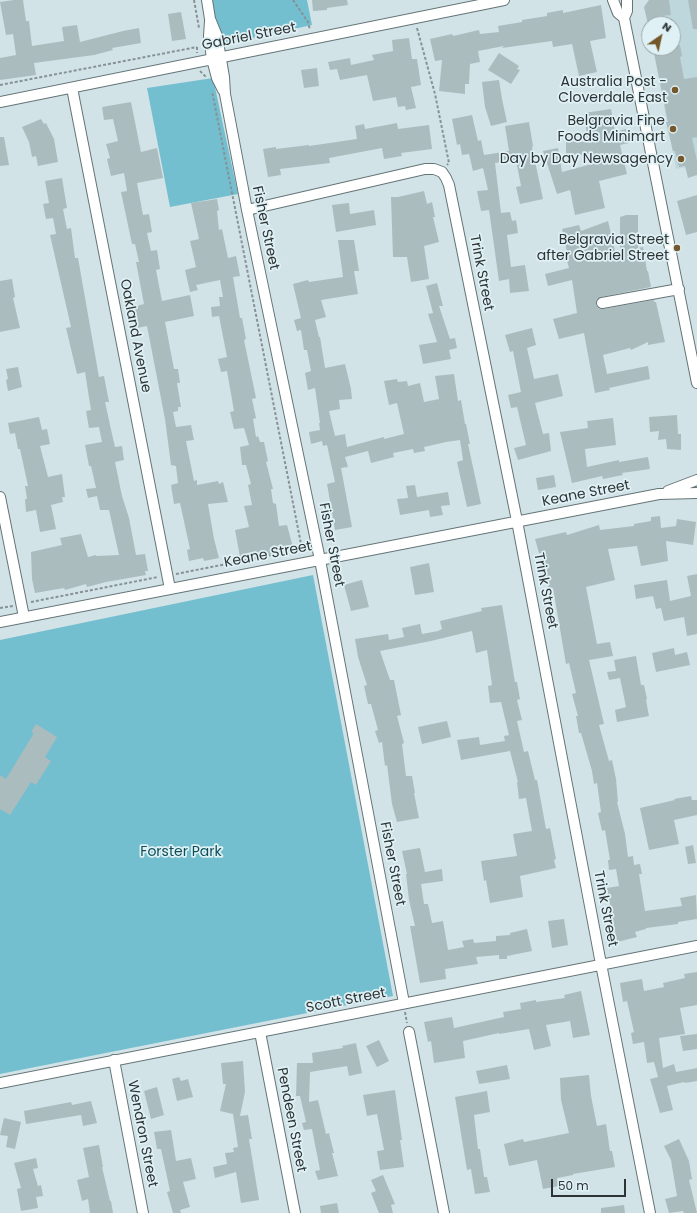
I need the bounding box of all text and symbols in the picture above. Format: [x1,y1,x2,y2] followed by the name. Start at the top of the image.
[641,16,681,56] north arrow
[659,18,675,36] text: N
[201,20,297,54] street label: Gabriel Street
[558,74,667,106] place label: Australia Post - Cloverdale East
[670,85,680,95] marker: Australia Post - Cloverdale East
[557,113,665,146] place label: Belgravia Fine Foods Minimart
[668,124,678,134] marker: Belgravia Fine Foods Minimart
[500,151,673,167] place label: Day by Day Newsagency
[676,154,686,164] marker: Day by Day Newsagency
[248,184,282,272] street label: Fisher Street
[537,232,669,264] place label: Belgravia Street after Gabriel Street
[465,234,497,312] street label: Trink Street
[672,243,682,253] marker: Belgravia Street after Gabriel Street
[116,278,154,394] street label: Oakland Avenue
[541,477,631,511] street label: Keane Street
[315,501,347,589] street label: Fisher Street
[223,538,313,572] street label: Keane Street
[529,552,561,630] street label: Trink Street
[376,820,408,908] street label: Fisher Street
[140,844,222,860] park label: Forster Park
[589,870,621,948] street label: Trink Street
[305,985,387,1017] street label: Scott Street
[273,1066,309,1174] street label: Pendeen Street
[123,1079,161,1189] street label: Wendron Street
[553,1171,628,1197] scale bar
[558,1177,589,1194] text: 50 m

